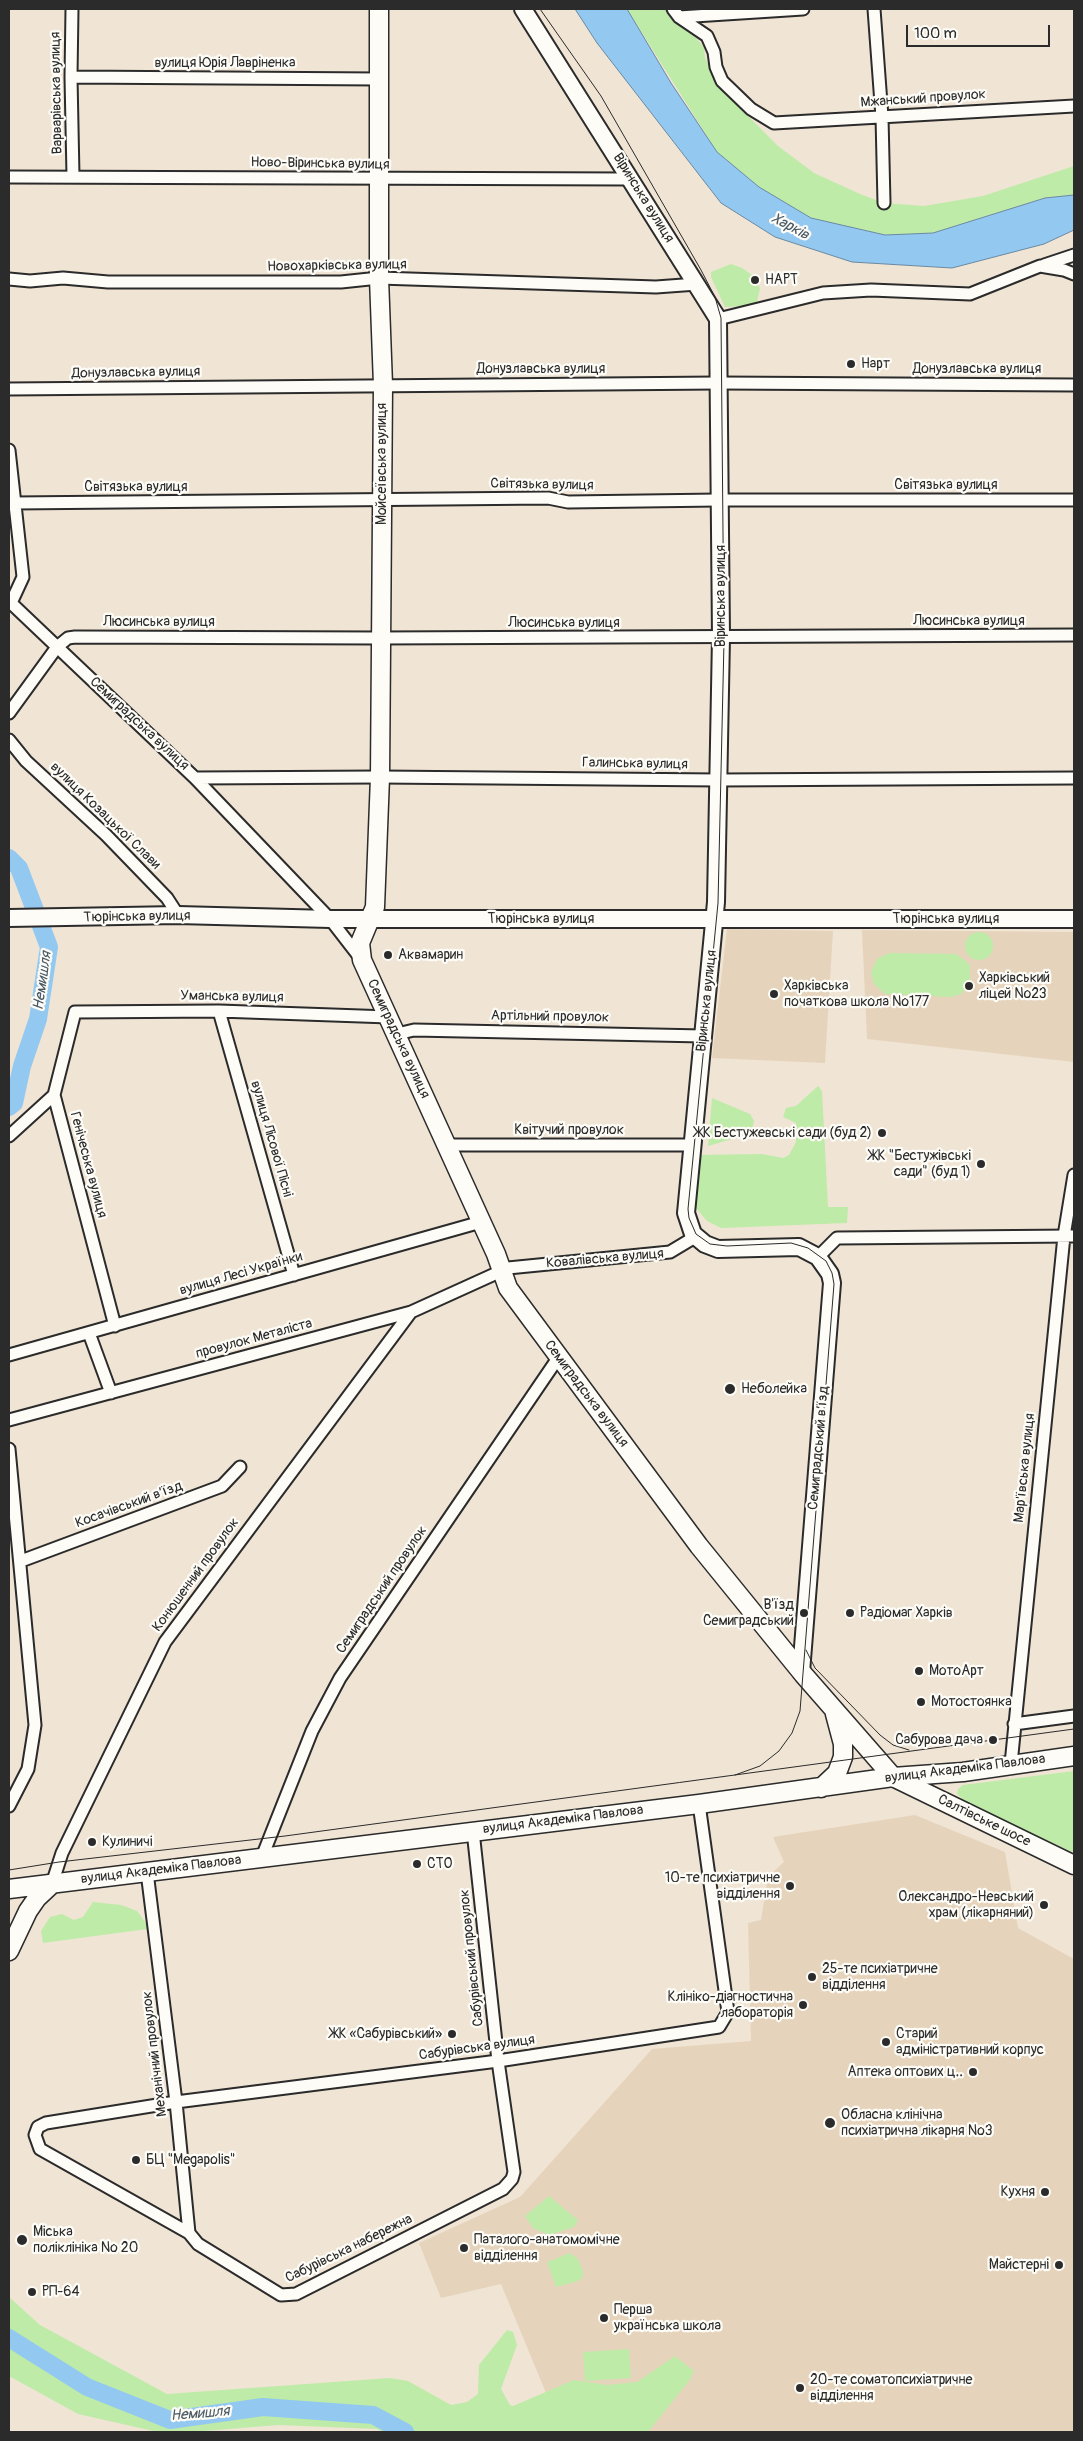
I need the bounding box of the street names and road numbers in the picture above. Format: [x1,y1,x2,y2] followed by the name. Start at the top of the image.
[48,32,66,154] street label: Варварівська вулиця
[154,55,296,71] street label: вулиця Юрія Лавріненка
[860,86,986,112] street label: Мжанський провулок
[609,150,677,246] street label: Віринська вулиця
[250,154,390,174] street label: Ново-Віринська вулиця
[267,256,407,276] street label: Новохарківська вулиця
[477,361,605,377] street label: Донузлавська вулиця
[913,361,1041,377] street label: Донузлавська вулиця
[72,363,200,383] street label: Донузлавська вулиця
[374,403,390,525] street label: Мойсеївська вулиця
[490,476,594,494] street label: Світязька вулиця
[894,477,998,493] street label: Світязька вулиця
[84,479,188,495] street label: Світязька вулиця
[713,545,729,647] street label: Віринська вулиця
[913,613,1025,629] street label: Люсинська вулиця
[103,614,215,630] street label: Люсинська вулиця
[508,615,620,631] street label: Люсинська вулиця
[86,674,192,774] street label: Семиградська вулиця
[582,755,688,773] street label: Галинська вулиця
[46,759,164,873] street label: вулиця Козацької Слави
[83,908,191,926] street label: Тюрінська вулиця
[488,911,594,927] street label: Тюрінська вулиця
[893,911,999,927] street label: Тюрінська вулиця
[693,949,721,1053] street label: Віринська вулиця
[363,977,433,1101] street label: Семиградська вулиця
[180,988,284,1006] street label: Уманська вулиця
[491,1008,609,1026] street label: Артільний провулок
[246,1079,296,1199] street label: вулиця Лісової Пісні
[66,1110,110,1220] street label: Генічеська вулиця
[514,1122,624,1138] street label: Квітучий провулок
[546,1245,664,1273] street label: Ковалівська вулиця
[178,1248,304,1300] street label: вулиця Лесі Українки
[194,1315,314,1363] street label: провулок Металіста
[540,1337,632,1451] street label: Семиградська вулиця
[805,1385,833,1511] street label: Семиградський в’їзд
[1011,1413,1039,1523] street label: Мар'ївська вулиця
[73,1478,185,1532] street label: Косачівський в’їзд
[149,1515,243,1635] street label: Конюшенний провулок
[333,1523,431,1657] street label: Семиградський провулок
[884,1751,1046,1787] street label: вулиця Академіка Павлова
[935,1791,1033,1851] street label: Салтівське шосе
[482,1802,644,1838] street label: вулиця Академіка Павлова
[80,1852,242,1888] street label: вулиця Академіка Павлова
[456,1889,488,2027] street label: Сабурівський провулок
[139,1990,171,2118] street label: Механічний провулок
[418,2032,536,2064] street label: Сабурівська вулиця
[283,2211,415,2287] street label: Сабурівська набережна

